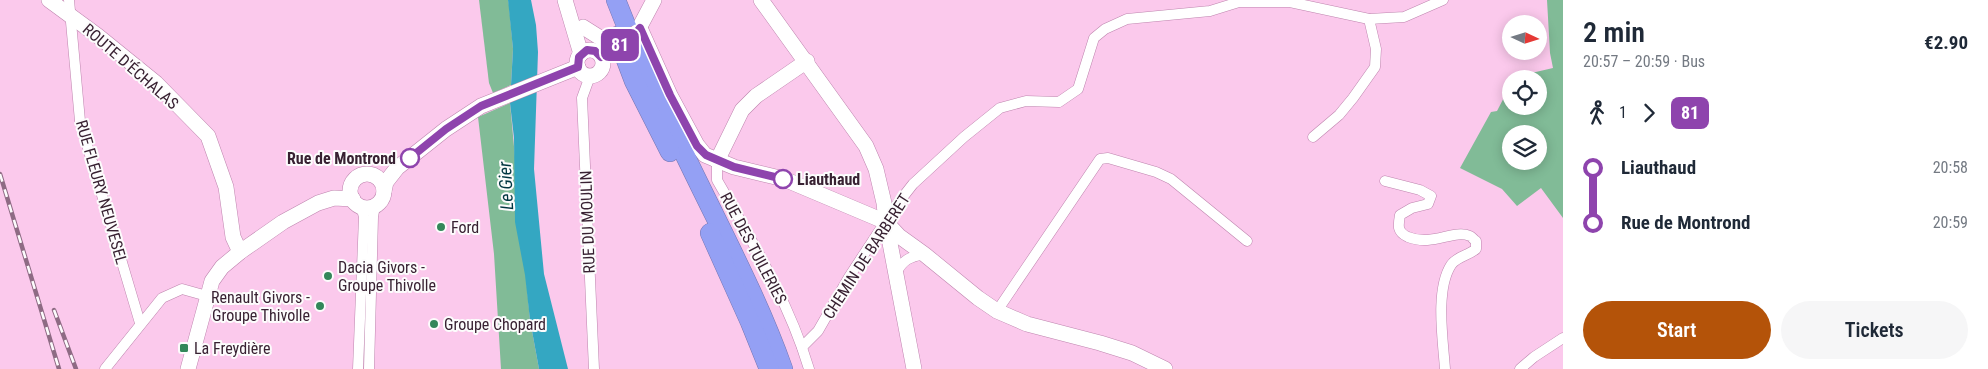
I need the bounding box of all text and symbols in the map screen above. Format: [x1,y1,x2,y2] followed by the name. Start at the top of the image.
[1502,15,1548,60] north arrow
[1502,15,1547,170] map controls
[1583,16,1645,49] text: 2 min
[79,20,182,113] street label: ROUTE D'ÉCHALAS
[598,29,642,61] line badge: 81
[1924,31,1968,54] text: €2.90
[611,34,629,55] text: 81
[1583,52,1705,71] text: 20:57 – 20:59 · Bus
[1502,70,1547,115] button: locate
[1583,99,1611,127] icon: walk
[1635,99,1663,127] icon: forward
[1681,102,1699,123] text: 81
[1619,103,1627,122] text: 1
[72,118,131,267] street label: RUE FLEURY NEUVESEL
[1502,125,1547,170] button: layers
[400,148,420,168] marker: Rue de Montrond
[287,149,396,168] place label: Rue de Montrond
[1621,156,1696,179] text: Liauthaud
[1933,158,1968,177] text: 20:58
[494,161,517,211] water label: Le Gier
[773,169,793,189] marker: Liauthaud
[576,170,599,274] street label: RUE DU MOULIN
[797,170,860,189] place label: Liauthaud
[716,189,791,307] street label: RUE DES TUILERIES
[819,190,914,322] street label: CHEMIN DE BARBERET
[1621,211,1750,234] text: Rue de Montrond
[1933,213,1968,232] text: 20:59
[451,218,479,237] place label: Ford
[435,221,447,233] marker: Ford
[338,258,436,295] place label: Dacia Givors - Groupe Thivolle
[322,270,334,282] marker: Dacia Givors - Groupe Thivolle
[211,288,310,325] place label: Renault Givors - Groupe Thivolle
[314,300,326,312] marker: Renault Givors - Groupe Thivolle
[1583,301,1771,359] button: Start
[1781,301,1968,359] button: Tickets
[444,315,546,334] place label: Groupe Chopard
[428,318,440,330] marker: Groupe Chopard
[194,339,270,358] place label: La Freydière
[178,342,190,354] marker: La Freydière

